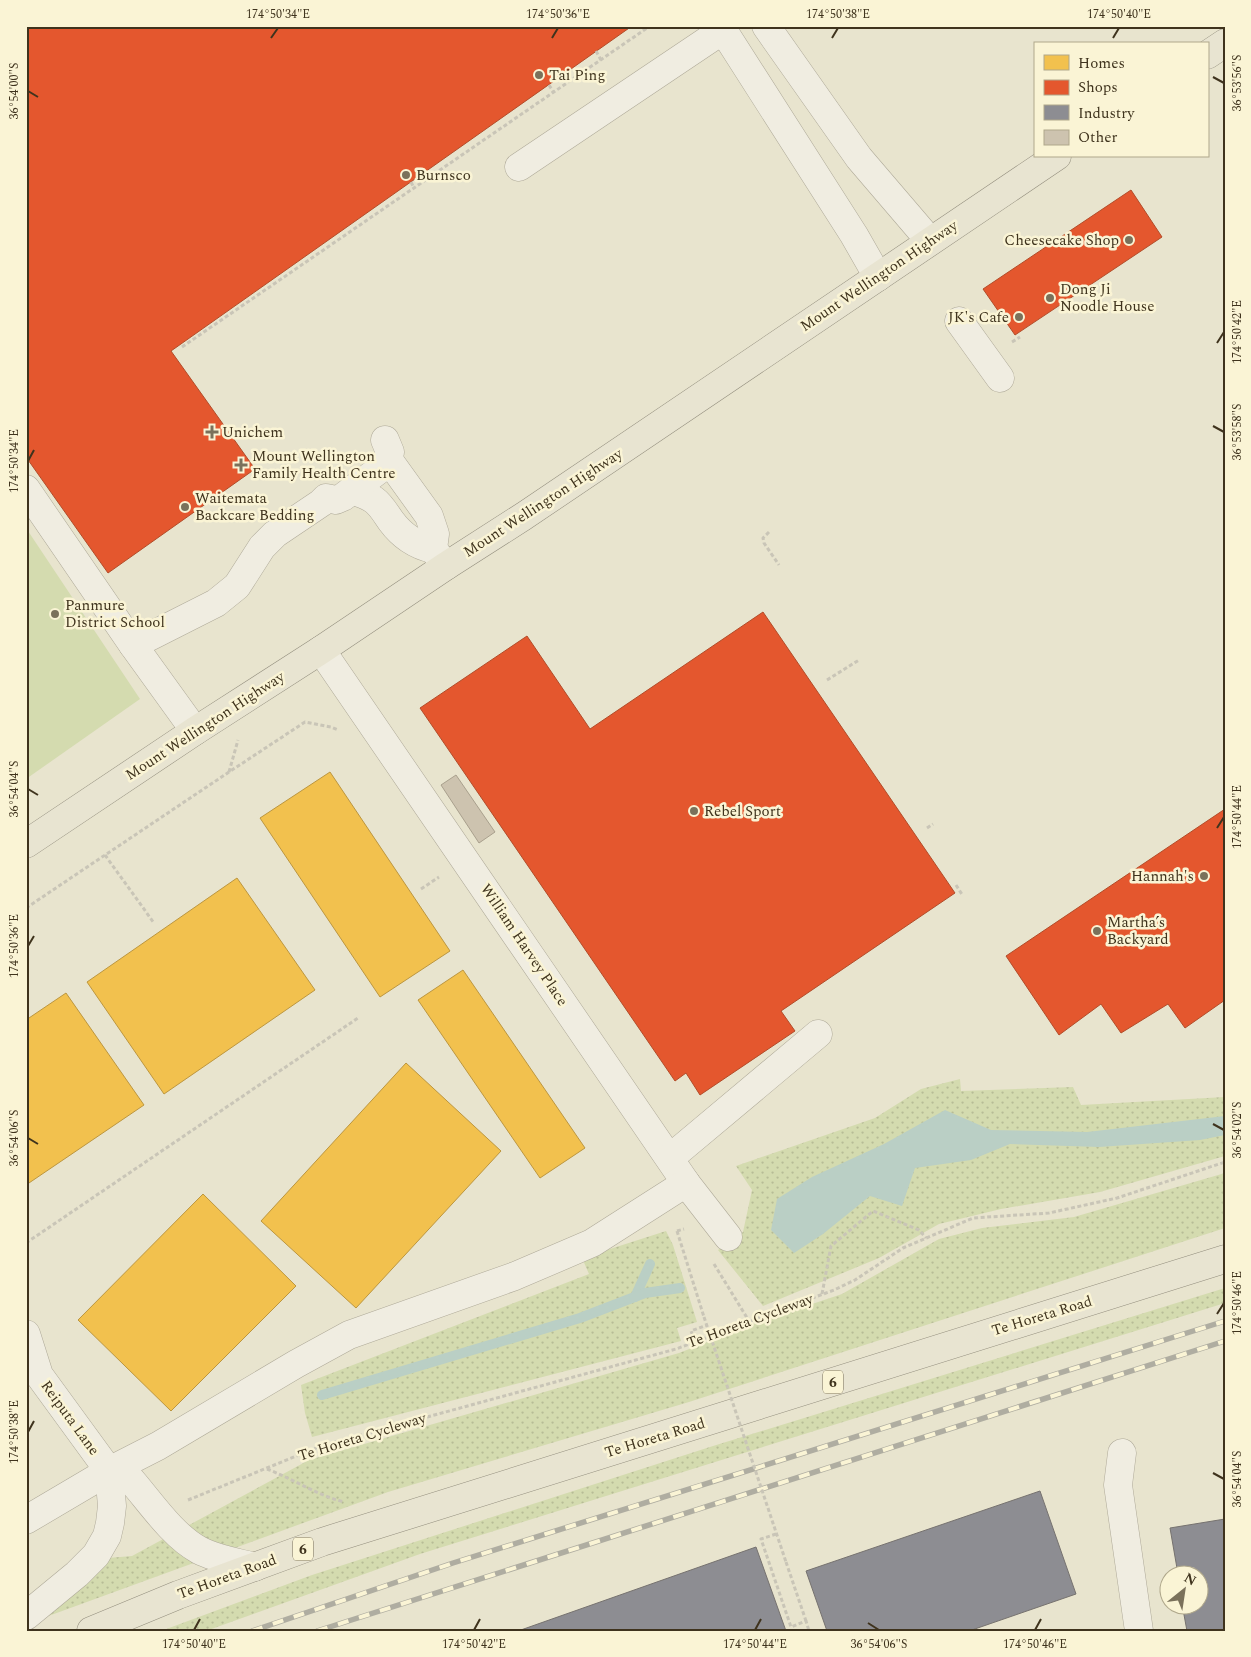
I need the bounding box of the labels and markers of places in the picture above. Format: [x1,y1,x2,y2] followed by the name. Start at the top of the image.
[549,64,605,87] place label: Tai Ping
[533,69,545,81] marker: Tai Ping
[416,164,471,187] place label: Burnsco
[400,169,412,181] marker: Burnsco
[1004,229,1119,252] place label: Cheesecake Shop
[1123,234,1135,246] marker: Cheesecake Shop
[1060,278,1155,318] place label: Dong Ji Noodle House
[1044,292,1056,304] marker: Dong Ji Noodle House
[948,306,1009,329] place label: JK's Cafe
[1013,311,1025,323] marker: JK's Cafe
[222,421,283,444] place label: Unichem
[206,426,218,438] marker: Unichem
[252,445,396,485] place label: Mount Wellington Family Health Centre
[234,458,248,472] marker: Mount Wellington Family Health Centre
[195,487,315,527] place label: Waitemata Backcare Bedding
[179,501,191,513] marker: Waitemata Backcare Bedding
[65,594,165,634] place label: Panmure District School
[49,608,61,620] marker: Panmure District School
[704,800,781,823] place label: Rebel Sport
[688,805,700,817] marker: Rebel Sport
[1131,865,1194,888] place label: Hannah's
[1198,870,1210,882] marker: Hannah's
[1107,911,1169,951] place label: Martha’s Backyard
[1091,925,1103,937] marker: Martha’s Backyard

